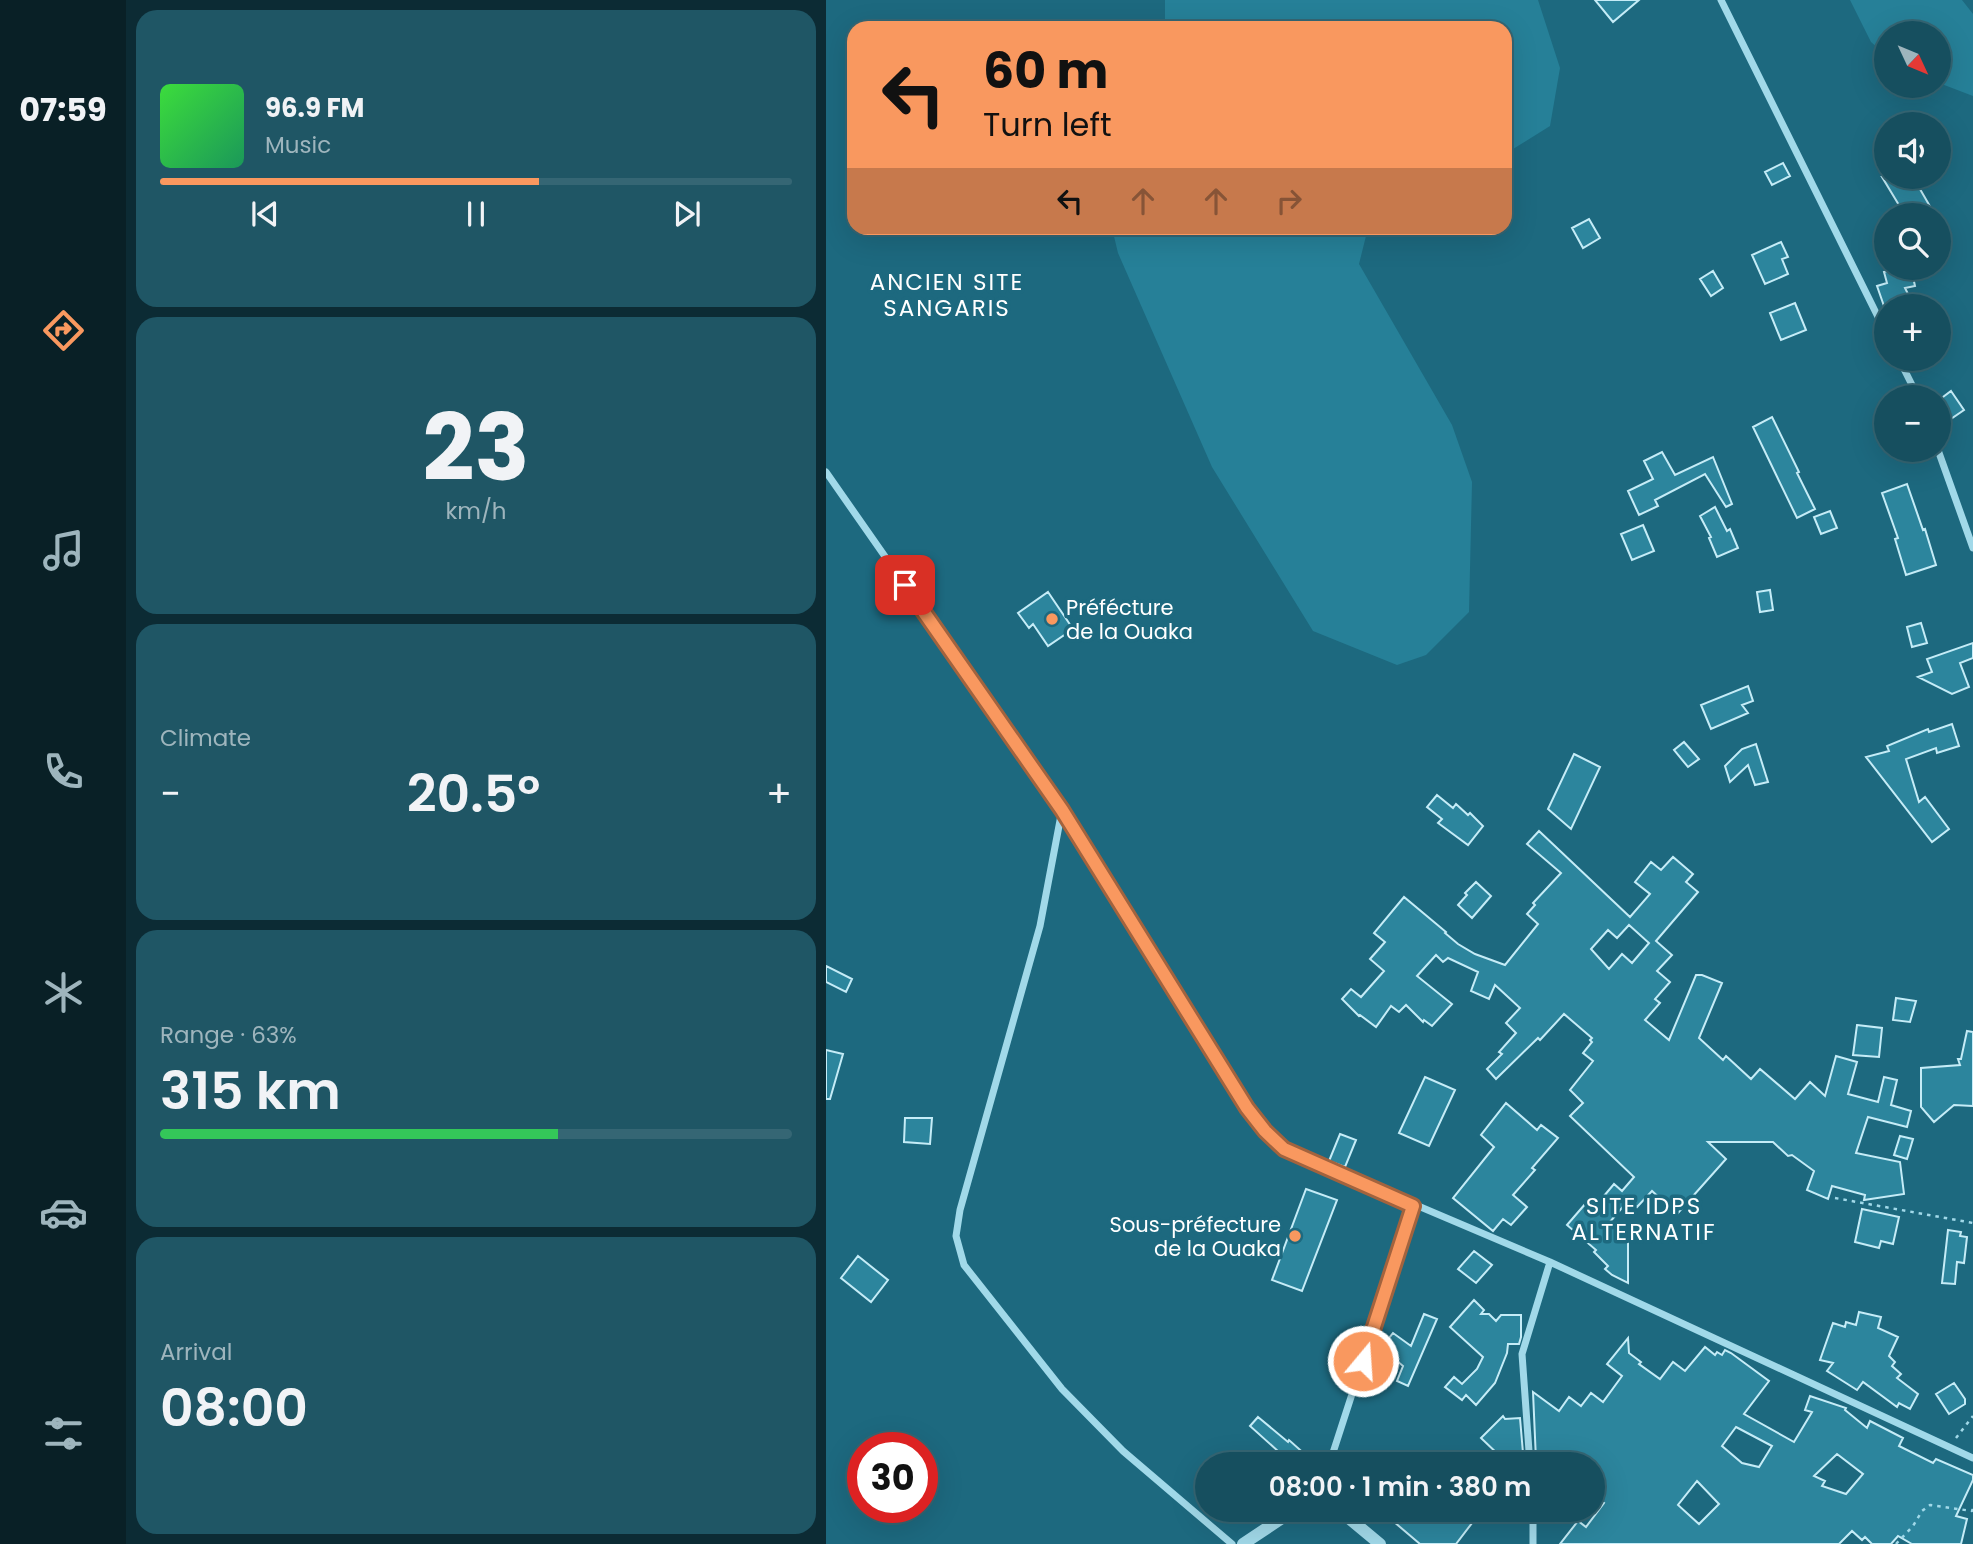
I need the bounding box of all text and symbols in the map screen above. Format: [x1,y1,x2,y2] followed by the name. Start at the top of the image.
[1874,21,1951,98] north arrow
[1874,21,1951,462] map controls
[983,37,1108,105] text: 60 m
[868,49,959,140] icon: left
[19,87,107,132] text: 07:59
[265,90,364,126] text: 96.9 FM
[983,102,1112,147] text: Turn left
[1874,112,1951,189] button: sound
[265,129,331,161] text: Music
[1051,182,1089,220] icon: left
[1124,182,1162,220] icon: ahead
[1197,182,1235,220] icon: ahead
[1270,182,1308,220] icon: right
[246,195,284,233] icon: previous
[457,195,495,233] icon: pause
[668,195,706,233] icon: next
[1874,203,1951,280] button: search
[870,266,1024,324] district label: ANCIEN SITE SANGARIS
[1874,294,1951,371] button: +
[39,306,88,355] icon: directions
[422,384,530,512] text: 23
[1874,385,1951,462] button: −
[445,495,507,527] text: km/h
[39,526,88,575] icon: music
[875,555,935,615] pin
[886,566,924,604] icon: arrive
[1066,593,1193,646] place label: Préfécture de la Ouaka
[1044,611,1060,627] marker: Préfécture de la Ouaka
[160,722,251,754] text: Climate
[39,747,88,796] icon: phone
[407,757,540,830] text: 20.5°
[160,767,181,820] text: −
[766,767,792,820] text: +
[39,968,88,1017] icon: climate
[160,1019,297,1051] text: Range · 63%
[160,1054,341,1127] text: 315 km
[39,1188,88,1237] icon: car
[1571,1190,1717,1248] district label: SITE IDPS ALTERNATIF
[1110,1210,1281,1263] place label: Sous-préfecture de la Ouaka
[1287,1228,1303,1244] marker: Sous-préfecture de la Ouaka
[1326,1324,1400,1398] position arrow
[160,1336,232,1368] text: Arrival
[160,1371,308,1444] text: 08:00
[39,1409,88,1458] icon: filters
[847,1432,938,1523] speed limit sign: 30
[1269,1469,1531,1505] text: 08:00 · 1 min · 380 m

